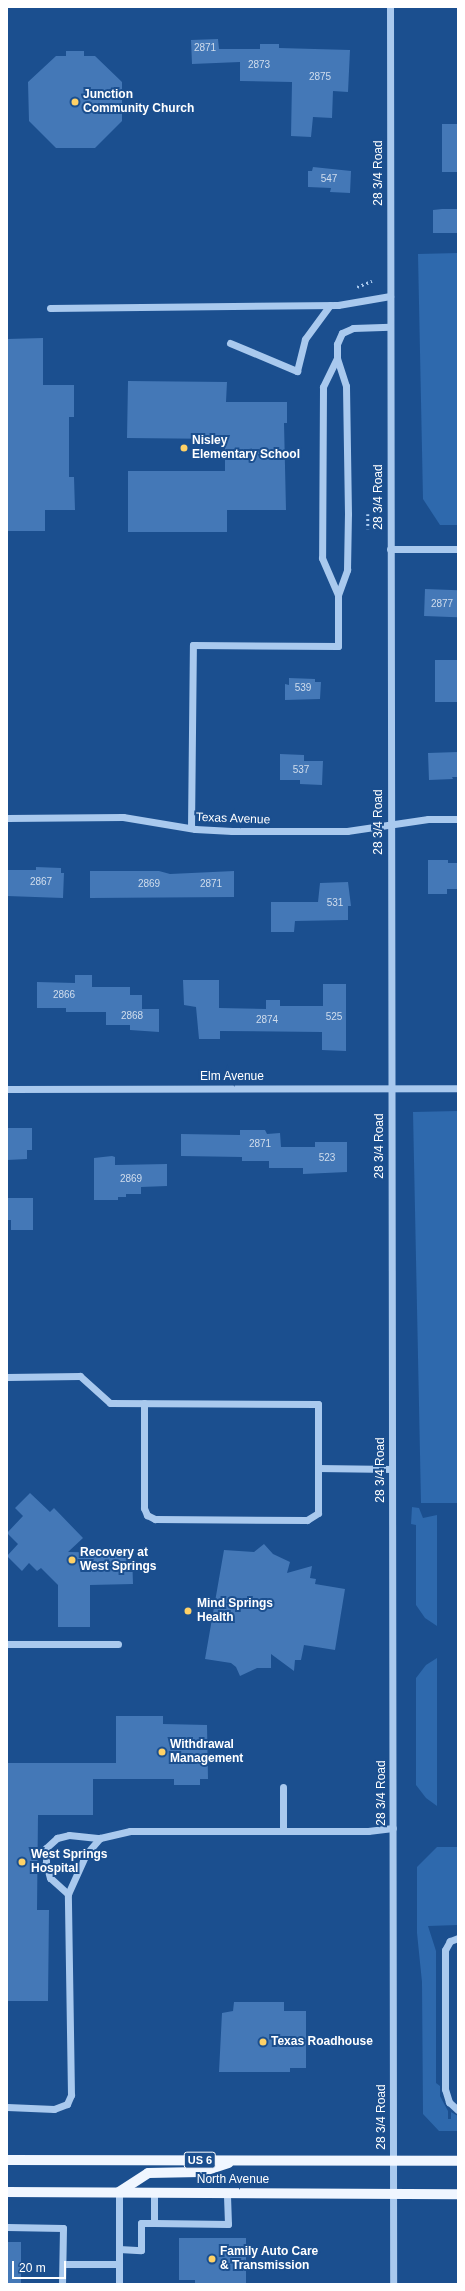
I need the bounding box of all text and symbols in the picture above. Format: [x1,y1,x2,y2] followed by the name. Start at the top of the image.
[194,42,216,54] house number: 2871
[248,59,270,71] house number: 2873
[309,71,331,83] house number: 2875
[83,88,194,116] place label: Junction Community Church
[70,97,80,107] marker: Junction Community Church
[372,140,386,206] street label: 28 3/4 Road
[321,173,337,185] house number: 547
[192,434,300,462] place label: Nisley Elementary School
[179,443,189,453] marker: Nisley Elementary School
[372,464,386,530] street label: 28 3/4 Road
[431,598,453,610] house number: 2877
[295,682,311,694] house number: 539
[293,764,309,776] house number: 537
[372,789,386,855] street label: 28 3/4 Road
[195,810,271,828] street label: Texas Avenue
[30,876,52,888] house number: 2867
[138,878,160,890] house number: 2869
[200,878,222,890] house number: 2871
[327,897,343,909] house number: 531
[53,989,75,1001] house number: 2866
[121,1010,143,1022] house number: 2868
[326,1011,342,1023] house number: 525
[256,1014,278,1026] house number: 2874
[200,1070,264,1084] street label: Elm Avenue
[373,1113,387,1179] street label: 28 3/4 Road
[249,1138,271,1150] house number: 2871
[319,1152,335,1164] house number: 523
[120,1173,142,1185] house number: 2869
[374,1437,388,1503] street label: 28 3/4 Road
[80,1546,156,1574] place label: Recovery at West Springs
[67,1555,77,1565] marker: Recovery at West Springs
[197,1597,273,1625] place label: Mind Springs Health
[182,1605,194,1617] marker: Mind Springs Health
[170,1738,243,1766] place label: Withdrawal Management
[157,1747,167,1757] marker: Withdrawal Management
[375,1760,389,1826] street label: 28 3/4 Road
[31,1848,107,1876] place label: West Springs Hospital
[16,1856,28,1868] marker: West Springs Hospital
[271,2035,373,2049] place label: Texas Roadhouse
[258,2037,268,2047] marker: Texas Roadhouse
[375,2084,389,2150] street label: 28 3/4 Road
[183,2151,217,2169] road number: US 6
[196,2173,270,2187] street label: North Avenue
[220,2245,319,2273] place label: Family Auto Care & Transmission
[14,2253,68,2279] scale bar
[207,2254,217,2264] marker: Family Auto Care & Transmission
[19,2261,46,2275] text: 20 m

